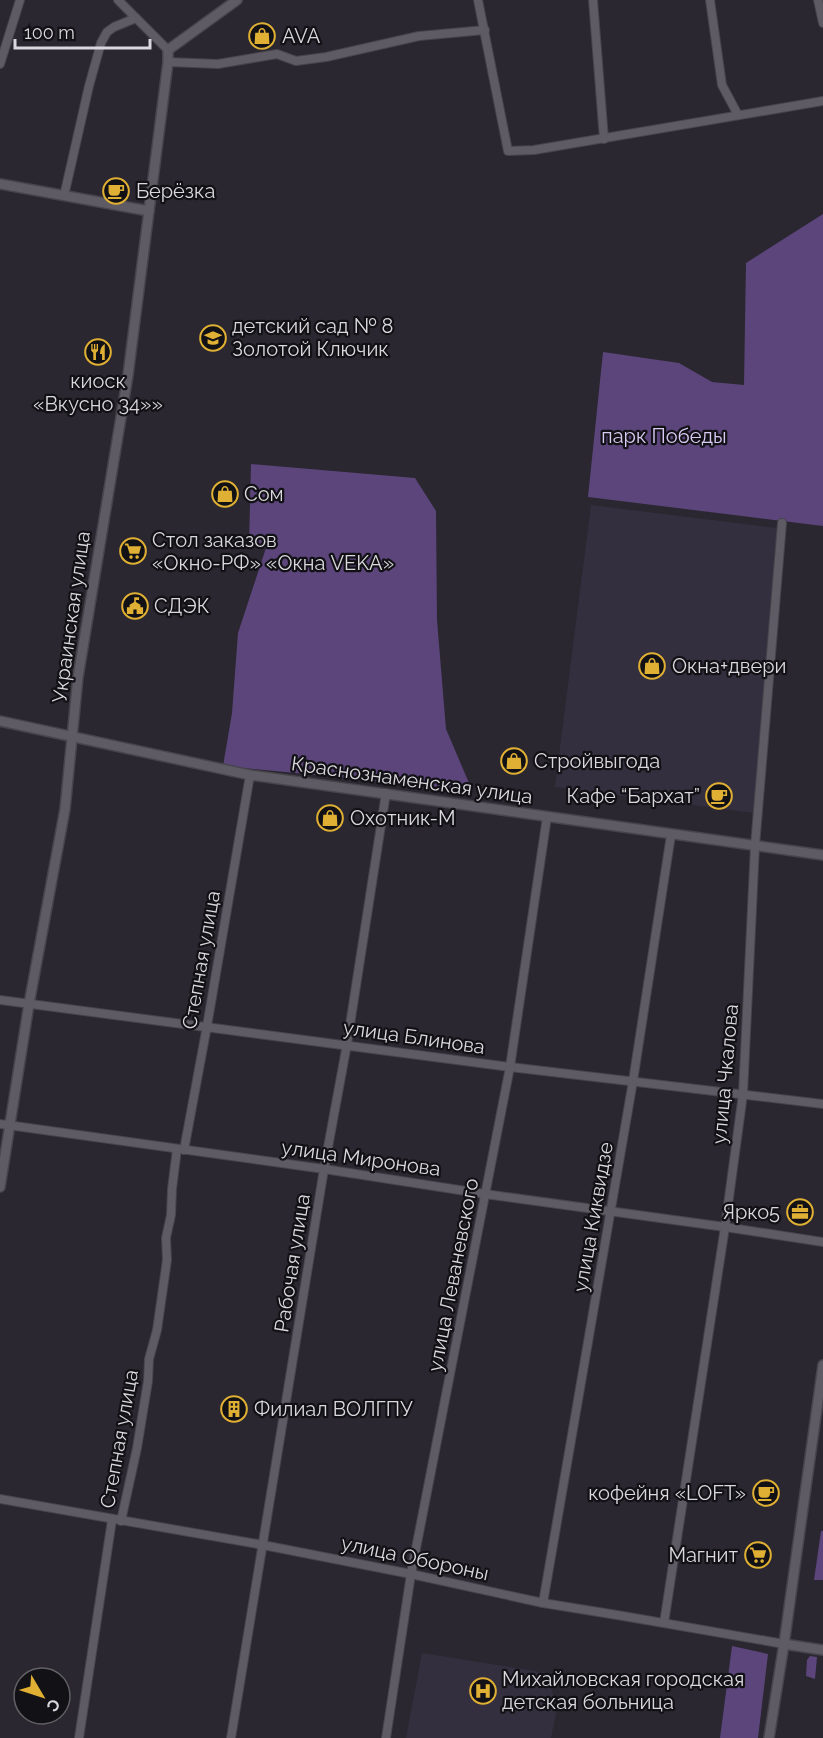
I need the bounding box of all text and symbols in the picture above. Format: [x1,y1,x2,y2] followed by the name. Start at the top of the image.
[15,12,150,50] scale bar
[247,21,277,51] shop icon: AVA
[24,22,75,43] text: 100 m
[282,24,321,48] place label: AVA
[101,176,131,206] cafe icon: Берёзка
[136,179,215,203] place label: Берёзка
[232,314,393,361] place label: детский сад № 8 Золотой Ключик
[198,323,228,353] school or university icon: детский сад № 8 Золотой Ключик
[83,337,113,367] restaurant icon: киоск «Вкусно 34»»
[33,369,163,416] place label: киоск «Вкусно 34»»
[601,424,727,448] park label: парк Победы
[210,479,240,509] shop icon: Сом
[244,482,284,506] place label: Сом
[152,528,394,575] place label: Стол заказов «Окно-РФ» «Окна VEKA»
[47,530,95,704] street label: Украинская улица
[118,536,148,566] supermarket icon: Стол заказов «Окно-РФ» «Окна VEKA»
[120,591,150,621] public building icon: СДЭК
[154,594,210,618] place label: СДЭК
[637,651,667,681] shop icon: Окна+двери
[672,654,786,678] place label: Окна+двери
[499,746,529,776] shop icon: Стройвыгода
[534,749,660,773] place label: Стройвыгода
[290,751,534,809] street label: Краснознаменская улица
[704,781,734,811] cafe icon: Кафе “Бархат”
[567,784,700,808] place label: Кафе “Бархат”
[315,803,345,833] shop icon: Охотник-М
[350,806,456,830] place label: Охотник-М
[177,889,225,1031] street label: Степная улица
[707,1003,743,1145] street label: улица Чкалова
[341,1015,487,1059] street label: улица Блинова
[280,1135,442,1181] street label: улица Миронова
[568,1140,618,1294] street label: улица Киквидзе
[422,1176,484,1374] street label: улица Леваневского
[269,1192,315,1334] street label: Рабочая улица
[785,1197,815,1227] office icon: Ярко5
[722,1200,780,1224] place label: Ярко5
[95,1368,143,1510] street label: Степная улица
[219,1394,249,1424] building icon: Филиал ВОЛГПУ
[254,1397,413,1421] place label: Филиал ВОЛГПУ
[751,1478,781,1508] cafe icon: кофейня «LOFT»
[588,1481,746,1505] place label: кофейня «LOFT»
[339,1531,491,1585] street label: улица Обороны
[743,1540,773,1570] supermarket icon: Магнит
[668,1543,738,1567] place label: Магнит
[12,1666,72,1726] north arrow
[502,1667,744,1714] place label: Михайловская городская детская больница
[468,1676,498,1706] hospital icon: Михайловская городская детская больница
[42,1695,64,1715] text: С

